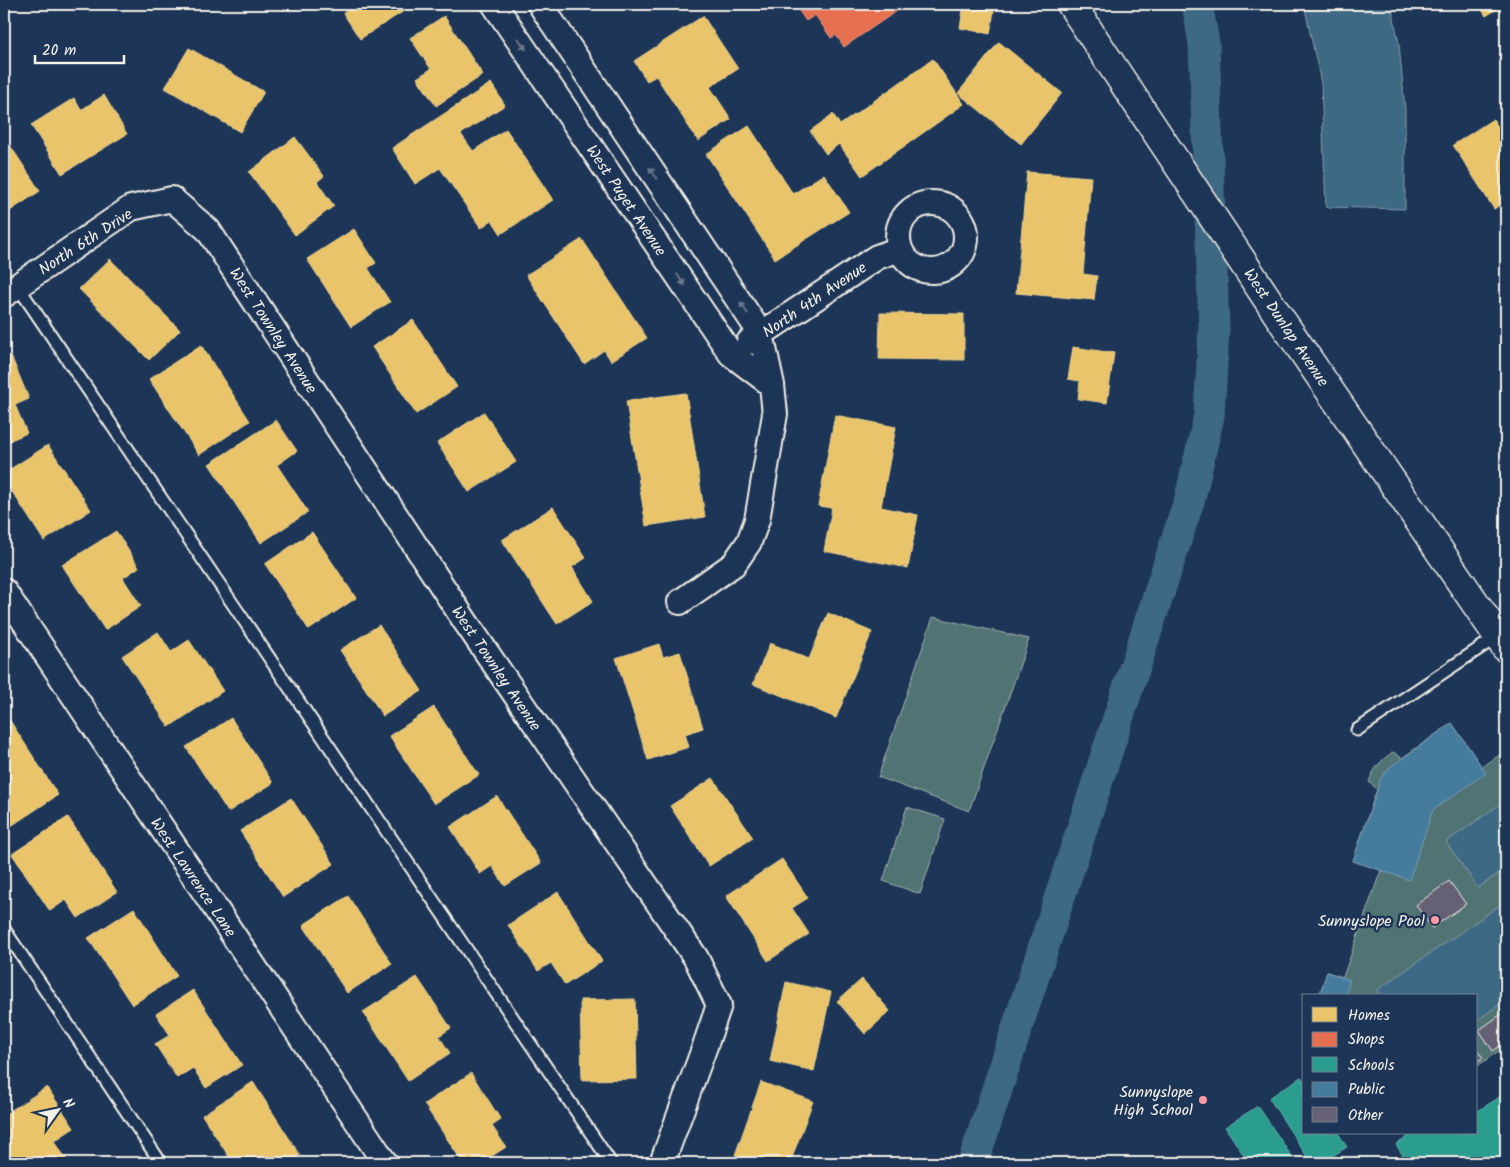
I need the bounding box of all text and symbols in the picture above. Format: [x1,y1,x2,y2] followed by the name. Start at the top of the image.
[35,32,124,64] scale bar
[517,37,527,51] one-way arrow
[42,39,76,63] text: 20 m
[579,140,672,262] street label: West Puget Avenue
[648,166,658,179] one-way arrow
[34,202,138,282] street label: North 6th Drive
[757,256,872,345] street label: North 4th Avenue
[222,263,323,399] street label: West Townley Avenue
[1237,264,1335,392] street label: West Dunlap Avenue
[676,274,686,287] one-way arrow
[739,301,748,314] one-way arrow
[444,601,547,737] street label: West Townley Avenue
[143,813,242,943] street label: West Lawrence Lane
[1318,909,1425,934] place label: Sunnyslope Pool
[1429,914,1441,926] marker: Sunnyslope Pool
[1302,994,1478,1134] legend
[1348,1004,1391,1028] text: Homes
[1348,1028,1385,1052] text: Shops
[1348,1054,1395,1078] text: Schools
[1348,1078,1385,1102] text: Public
[1113,1080,1193,1123] place label: Sunnyslope High School
[32,1084,82,1134] north arrow
[56,1094,80,1113] text: N
[1197,1094,1209,1106] marker: Sunnyslope High School
[1348,1104,1384,1128] text: Other

